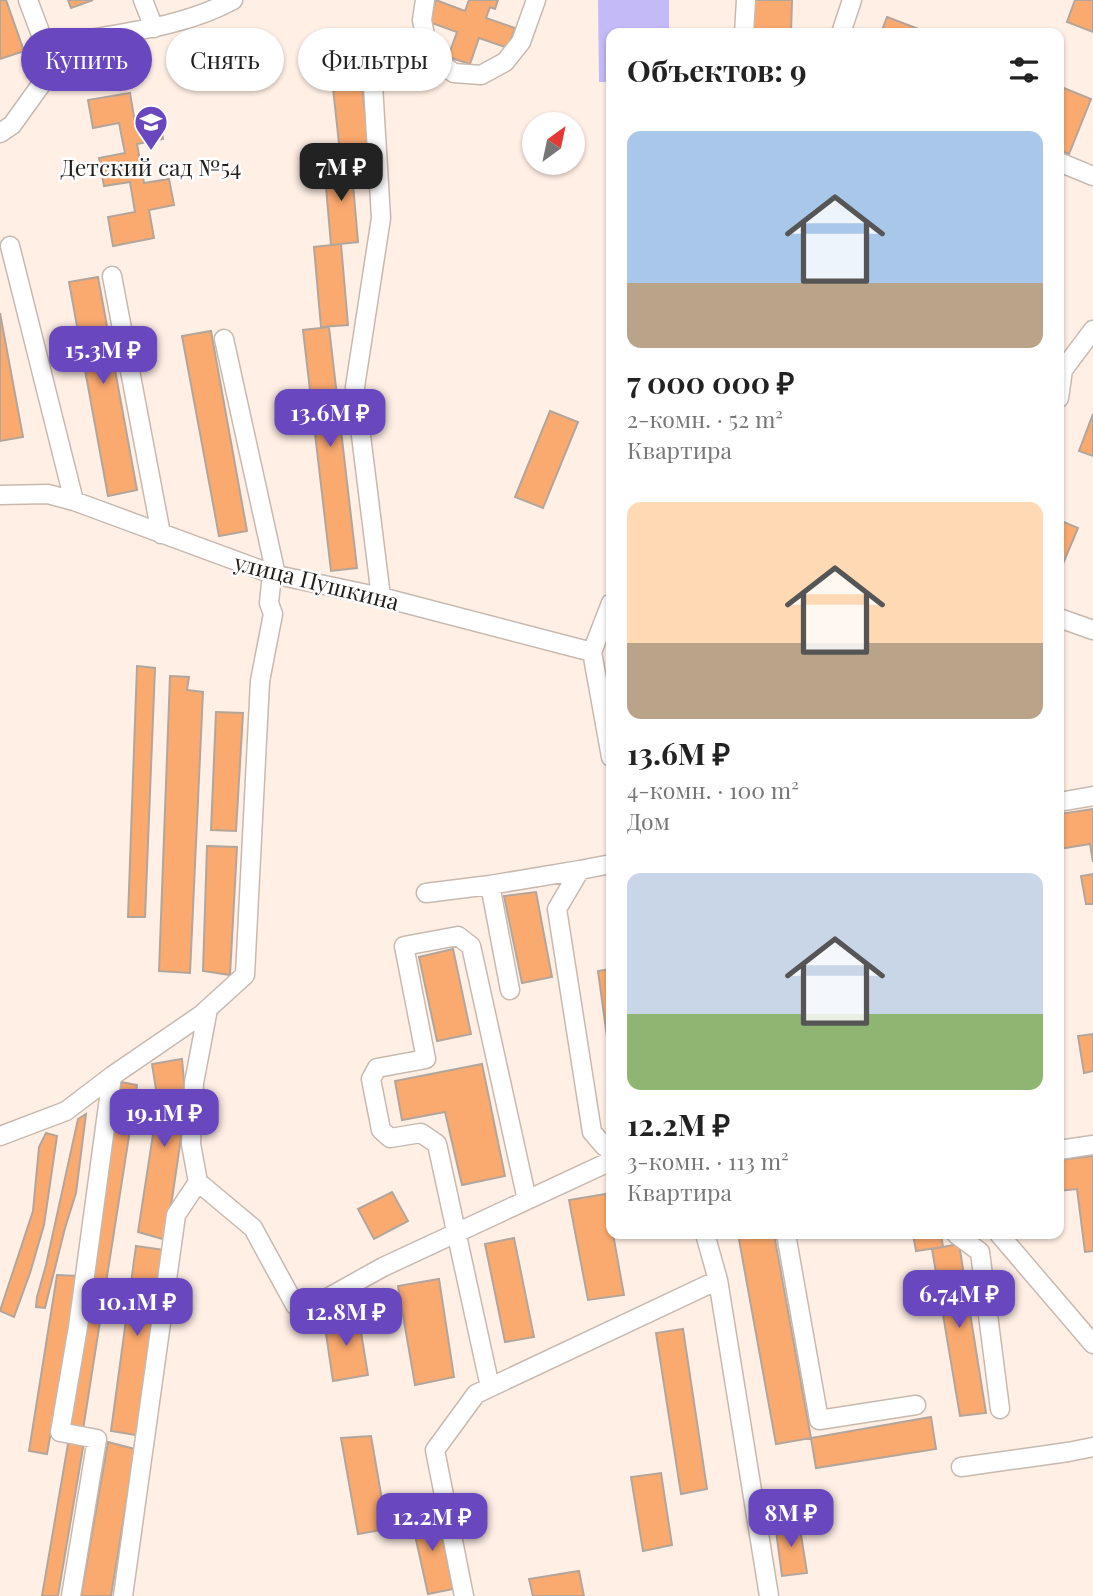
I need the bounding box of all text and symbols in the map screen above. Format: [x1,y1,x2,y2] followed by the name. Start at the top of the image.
[21,28,152,91] chip: Купить
[166,28,284,91] chip: Снять
[298,28,452,91] chip: Фильтры
[627,50,807,90] text: Объектов: 9
[1005,51,1043,89] icon: filters
[132,103,170,152] school or university icon: Детский сад №54
[522,112,584,175] north arrow
[522,112,585,175] map controls
[300,144,382,203] pin: 7M ₽
[316,150,366,181] text: 7M ₽
[61,151,241,182] place label: Детский сад №54
[772,176,898,302] icon: home
[38,326,168,386] pin: 15.3M ₽
[65,333,141,364] text: 15.3M ₽
[627,362,795,402] text: 7 000 000 ₽
[265,390,395,449] pin: 13.6M ₽
[290,396,370,427] text: 13.6M ₽
[627,403,783,434] text: 2-комн. · 52 m²
[627,434,732,465] text: Квартира
[230,545,403,617] street label: улица Пушкина
[772,547,898,673] icon: home
[627,733,730,773] text: 13.6M ₽
[627,774,799,805] text: 4-комн. · 100 m²
[627,805,670,836] text: Дом
[772,918,898,1044] icon: home
[99,1090,229,1149] pin: 19.1M ₽
[126,1096,202,1127] text: 19.1M ₽
[627,1104,730,1144] text: 12.2M ₽
[627,1145,789,1176] text: 3-комн. · 113 m²
[627,1176,732,1207] text: Квартира
[894,1270,1024,1330] pin: 6.74M ₽
[919,1277,999,1308] text: 6.74M ₽
[72,1278,202,1338] pin: 10.1M ₽
[98,1285,176,1316] text: 10.1M ₽
[281,1288,411,1348] pin: 12.8M ₽
[306,1295,386,1326] text: 12.8M ₽
[750,1490,832,1549] pin: 8M ₽
[367,1494,497,1553] pin: 12.2M ₽
[765,1496,817,1527] text: 8M ₽
[392,1500,472,1531] text: 12.2M ₽

